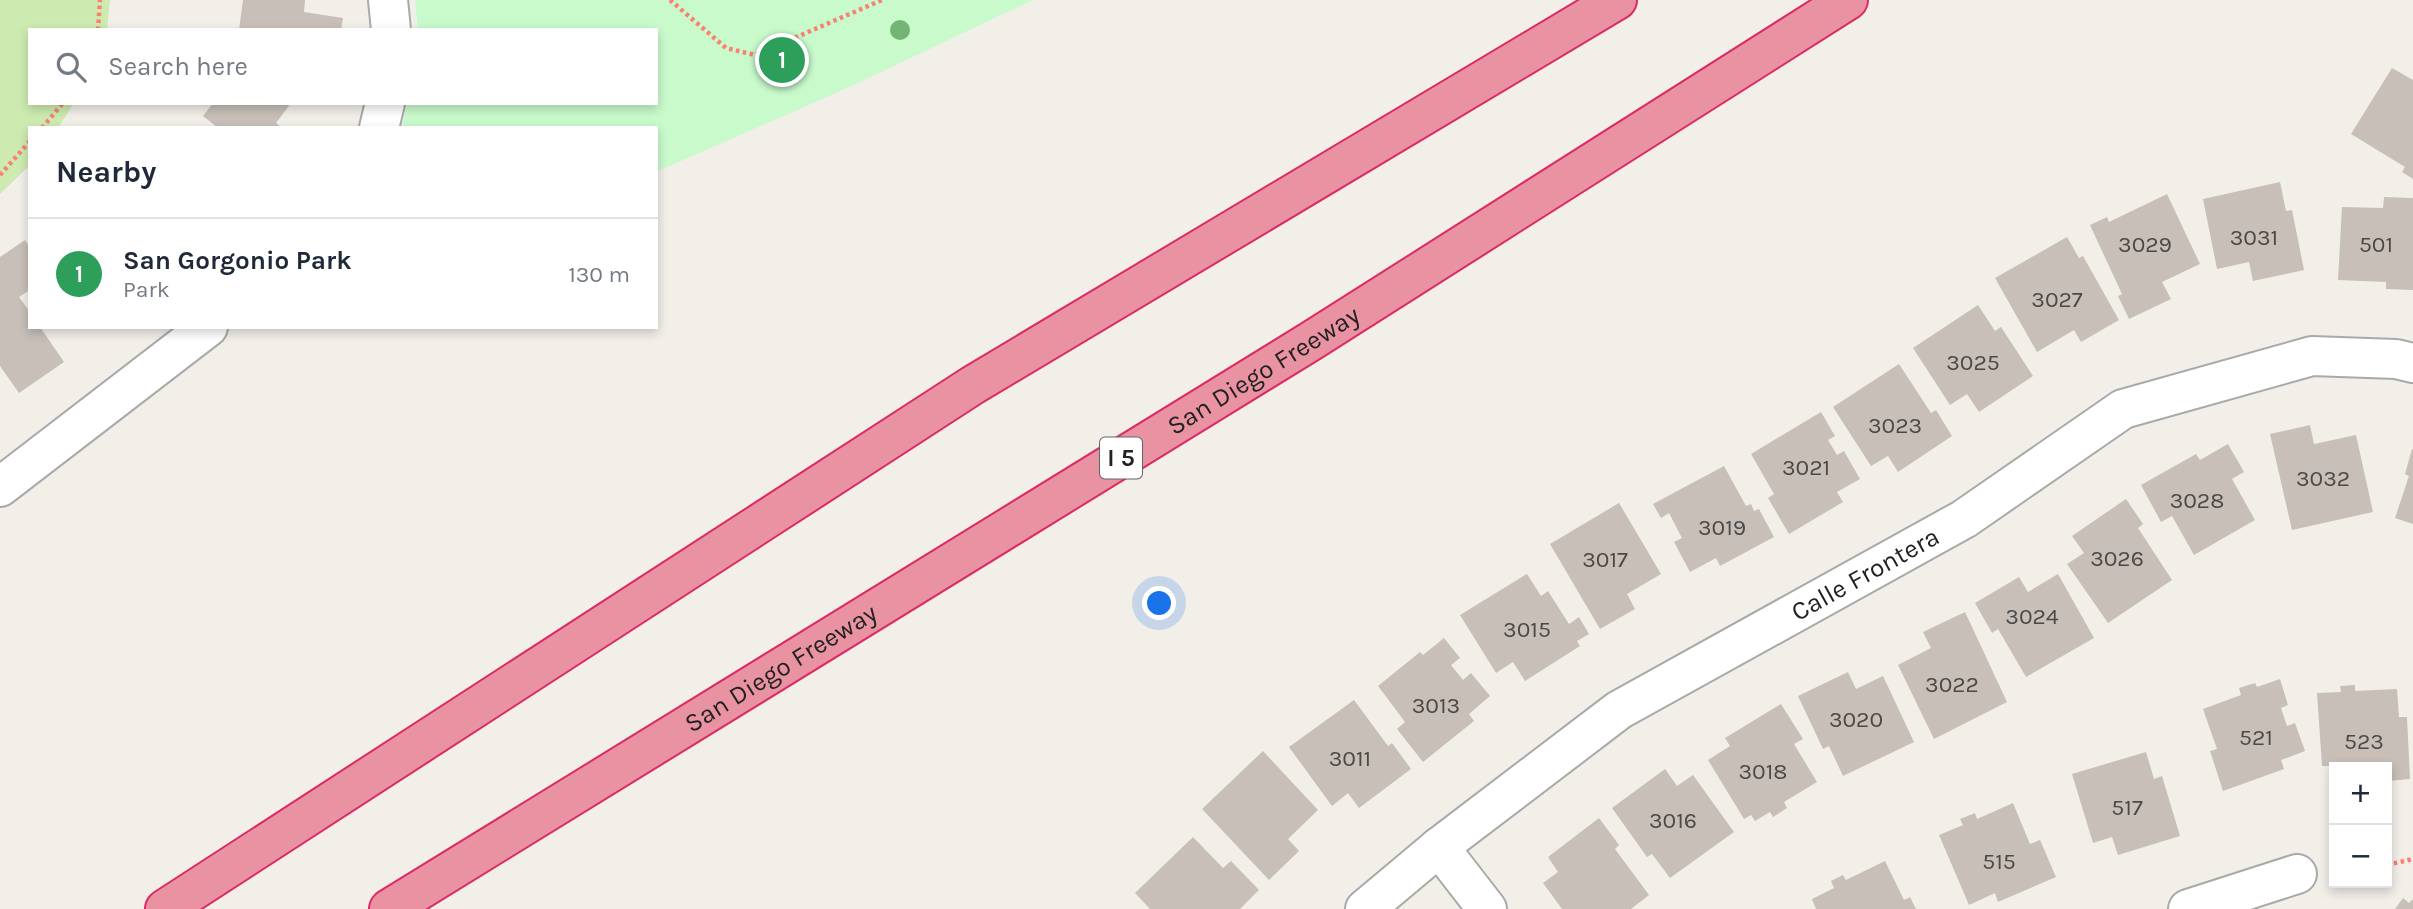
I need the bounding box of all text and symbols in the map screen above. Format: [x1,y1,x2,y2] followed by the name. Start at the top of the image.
[28,28,658,105] search box
[759,34,805,86] pin: 1
[52,48,90,86] icon: search
[108,51,248,82] text: Search here
[56,154,156,190] text: Nearby
[2230,224,2278,251] house number: 3031
[2118,231,2172,258] house number: 3029
[2359,231,2393,258] house number: 501
[123,245,352,276] text: San Gorgonio Park
[75,261,83,288] text: 1
[568,261,630,288] text: 130 m
[123,276,170,303] text: Park
[2031,286,2083,313] house number: 3027
[1161,299,1365,441] street label: San Diego Freeway
[1946,349,2000,376] house number: 3025
[1868,412,1922,439] house number: 3023
[1100,438,1142,478] road number: I 5
[1782,454,1830,481] house number: 3021
[2296,465,2350,492] house number: 3032
[2170,487,2224,514] house number: 3028
[1698,514,1746,541] house number: 3019
[1786,520,1944,627] street label: Calle Frontera
[2090,545,2144,572] house number: 3026
[1582,546,1628,573] house number: 3017
[1142,586,1176,620] your location
[679,597,883,739] street label: San Diego Freeway
[2005,603,2059,630] house number: 3024
[1503,616,1551,643] house number: 3015
[1925,671,1979,698] house number: 3022
[1412,692,1460,719] house number: 3013
[1829,706,1883,733] house number: 3020
[2239,724,2273,751] house number: 521
[2344,728,2384,755] house number: 523
[1329,745,1371,772] house number: 3011
[1739,758,1787,785] house number: 3018
[2329,762,2392,888] map controls
[2329,762,2392,825] button: +
[2111,794,2143,821] house number: 517
[1649,807,1697,834] house number: 3016
[2329,825,2392,888] button: −
[1982,848,2016,875] house number: 515

